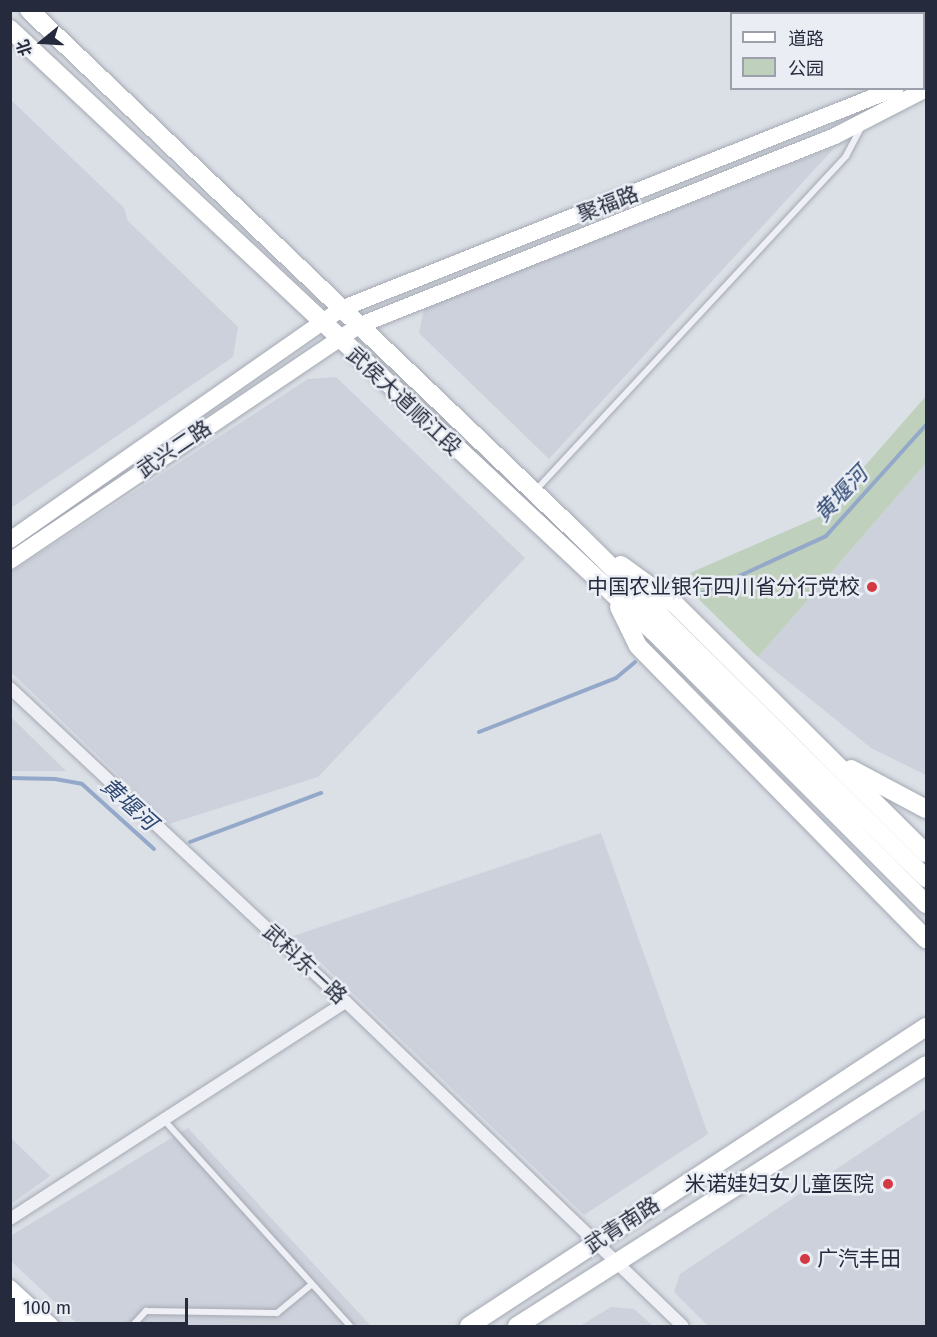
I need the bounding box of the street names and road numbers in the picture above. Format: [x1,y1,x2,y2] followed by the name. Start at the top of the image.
[574,181,642,227] street label: 聚福路
[342,342,466,460] street label: 武侯大道顺江段
[132,415,216,483] street label: 武兴二路
[258,919,352,1009] street label: 武科东一路
[580,1192,664,1258] street label: 武青南路

